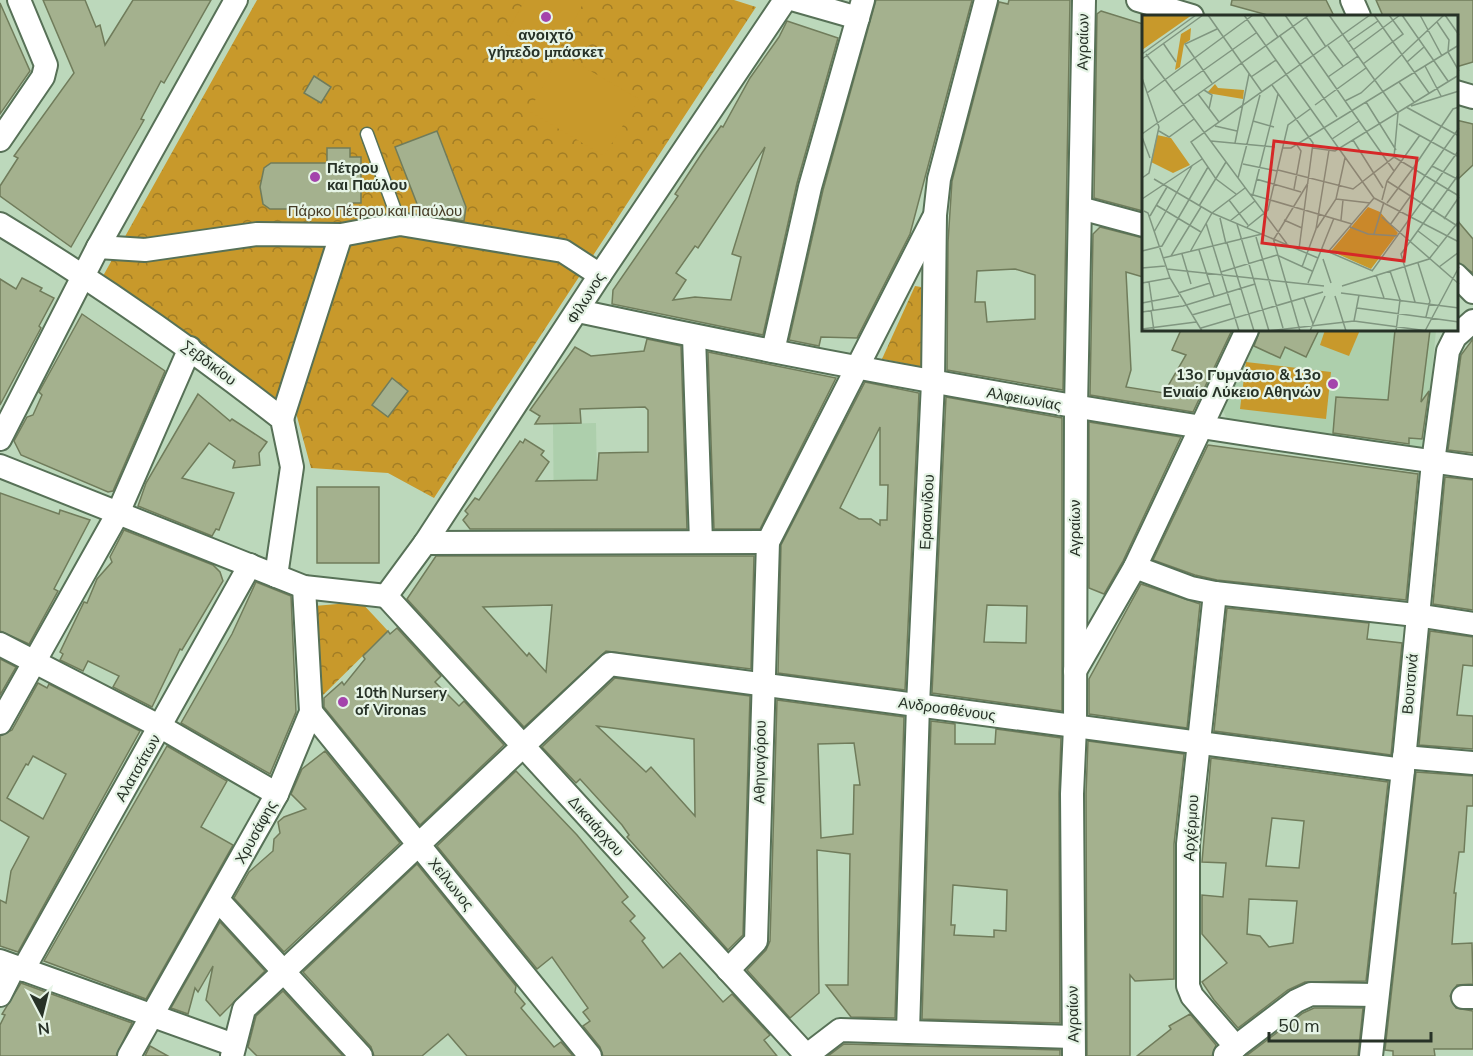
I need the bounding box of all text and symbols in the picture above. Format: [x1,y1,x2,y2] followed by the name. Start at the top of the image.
[539,10,553,24] marker: ανοιχτό γήπεδο μπάσκετ
[1073,13,1093,71] street label: Αγραίων
[1142,15,1458,332] inset map
[488,25,604,62] place label: ανοιχτό γήπεδο μπάσκετ
[327,158,407,195] place label: Πέτρου και Παύλου
[308,170,322,184] marker: Πέτρου και Παύλου
[288,201,462,221] park label: Πάρκο Πέτρου και Παύλου
[562,268,610,328] street label: Φίλωνος
[178,336,240,390] street label: Σεβδικίου
[1163,365,1321,402] place label: 13ο Γυμνάσιο & 13ο Ενιαίο Λύκειο Αθηνών
[1326,377,1340,391] marker: 13ο Γυμνάσιο & 13ο Ενιαίο Λύκειο Αθηνών
[985,383,1063,415] street label: Αλφειωνίας
[915,474,939,550] street label: Ερασινίδου
[1065,500,1085,556] street label: Αγραίων
[1397,652,1423,715] street label: Βουτσινά
[355,683,447,720] place label: 10th Nursery of Vironas
[897,692,997,726] street label: Ανδροσθένους
[336,695,350,709] marker: 10th Nursery of Vironas
[749,720,771,804] street label: Αθηναγόρου
[111,731,165,805] street label: Αλατσάτων
[564,792,628,860] street label: Δικαιάρχου
[1179,794,1203,862] street label: Αρχέρμου
[230,797,282,867] street label: Χρυσάφης
[424,854,478,914] street label: Χείλωνος
[12,984,72,1044] north arrow
[1063,985,1083,1043] street label: Αγραίων
[1269,1005,1431,1043] scale bar
[1278,1014,1320,1038] text: 50 m
[36,1016,51,1040] text: N

